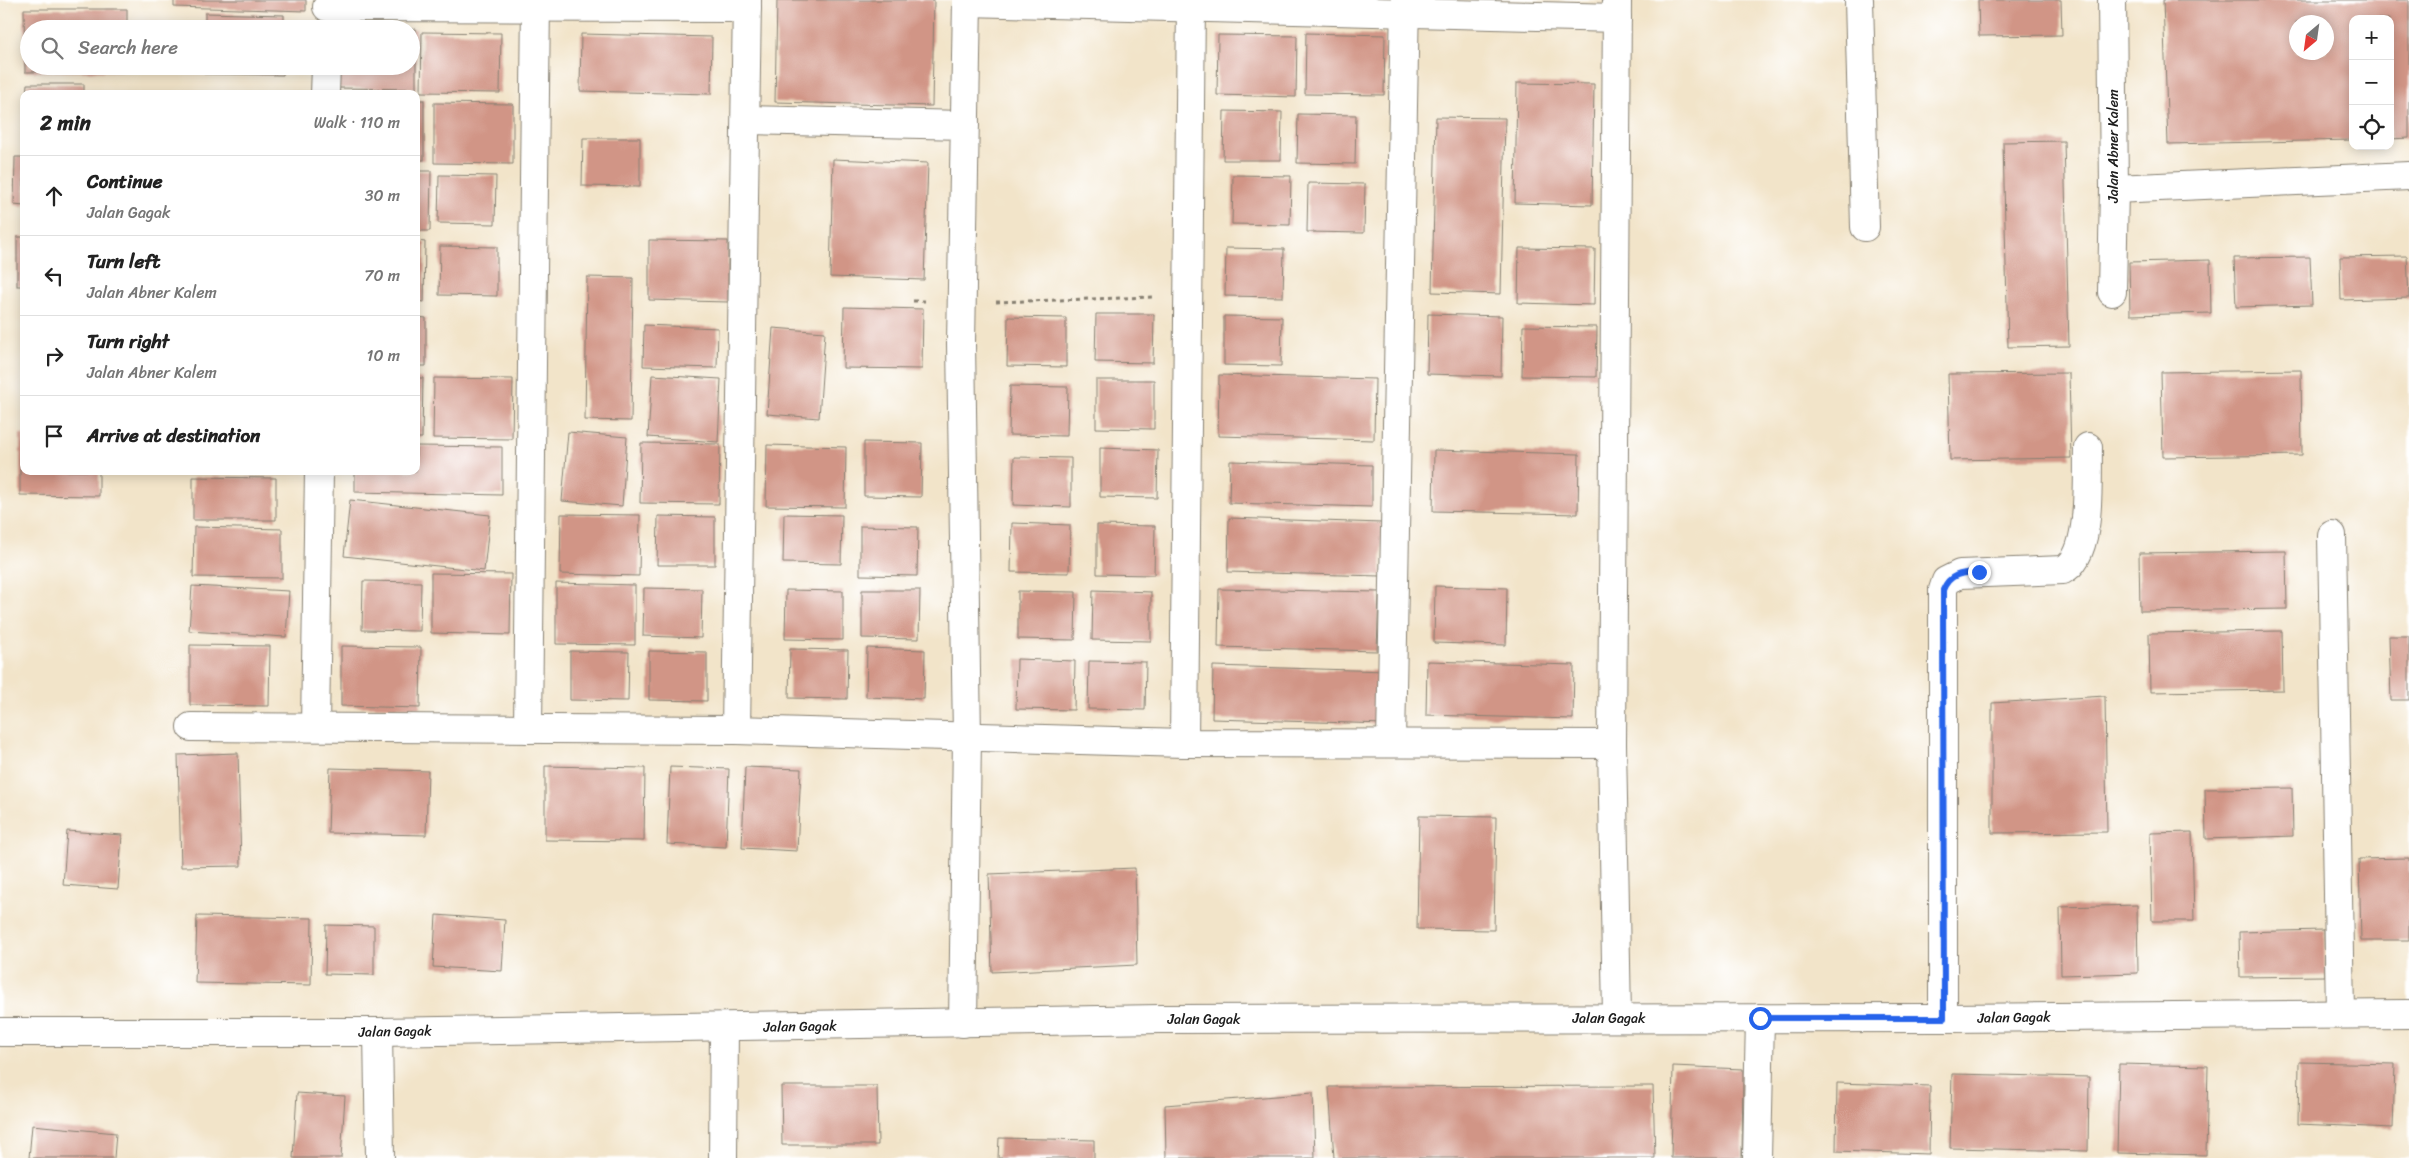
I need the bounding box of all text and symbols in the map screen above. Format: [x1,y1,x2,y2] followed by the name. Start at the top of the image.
[2289,15,2334,60] north arrow
[2349,15,2394,150] map controls
[2349,15,2394,60] button: +
[20,20,420,75] search box
[78,31,178,64] text: Search here
[38,34,66,62] icon: search
[2349,60,2394,105] button: −
[2101,89,2126,204] street label: Jalan Abner Kalem
[40,104,91,142] text: 2 min
[2349,105,2394,150] button: locate
[314,108,400,137] text: Walk · 110 m
[87,165,163,198] text: Continue
[365,181,400,210] text: 30 m
[40,182,68,210] icon: ahead
[87,198,171,227] text: Jalan Gagak
[87,245,160,278] text: Turn left
[364,261,400,290] text: 70 m
[40,262,68,290] icon: left
[87,278,217,307] text: Jalan Abner Kalem
[87,325,169,358] text: Turn right
[367,341,400,370] text: 10 m
[40,342,68,370] icon: right
[87,358,217,387] text: Jalan Abner Kalem
[87,419,260,452] text: Arrive at destination
[40,422,68,450] icon: arrive
[1968,561,1991,584] route end
[1976,1004,2051,1031] street label: Jalan Gagak
[1571,1006,1646,1031] street label: Jalan Gagak
[1166,1007,1241,1032] street label: Jalan Gagak
[1749,1007,1772,1030] route start
[762,1013,837,1040] street label: Jalan Gagak
[357,1018,432,1045] street label: Jalan Gagak

